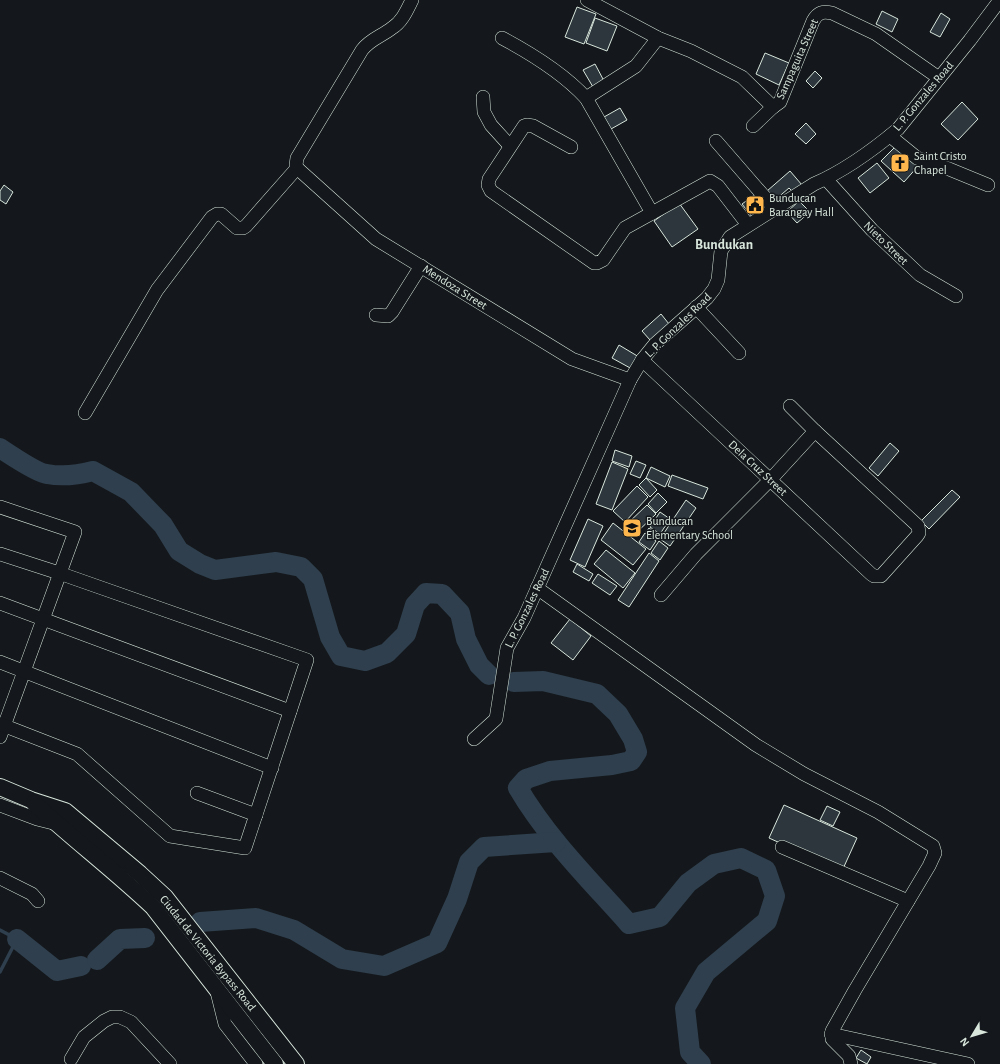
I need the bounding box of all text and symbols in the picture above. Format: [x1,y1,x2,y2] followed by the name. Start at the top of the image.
[774,17,820,101] street label: Sampaguita Street
[891,59,955,133] street label: L. P. Gonzales Road
[914,150,967,176] place label: Saint Cristo Chapel
[889,152,911,174] church icon: Saint Cristo Chapel
[769,192,834,219] place label: Bunducan Barangay Hall
[744,194,766,216] public building icon: Bunducan Barangay Hall
[862,219,911,267] street label: Nieto Street
[695,238,753,252] district label: Bundukan
[421,262,490,312] street label: Mendoza Street
[643,291,713,359] street label: L. P. Gonzales Road
[726,438,790,498] street label: Dela Cruz Street
[646,515,733,542] place label: Bunducan Elementary School
[621,517,643,539] school or university icon: Bunducan Elementary School
[503,566,551,650] street label: L. P. Gonzales Road
[157,893,258,1014] street label: Ciudad de Victoria Bypass Road
[952,1016,992,1056] north arrow
[958,1035,971,1048] text: N

